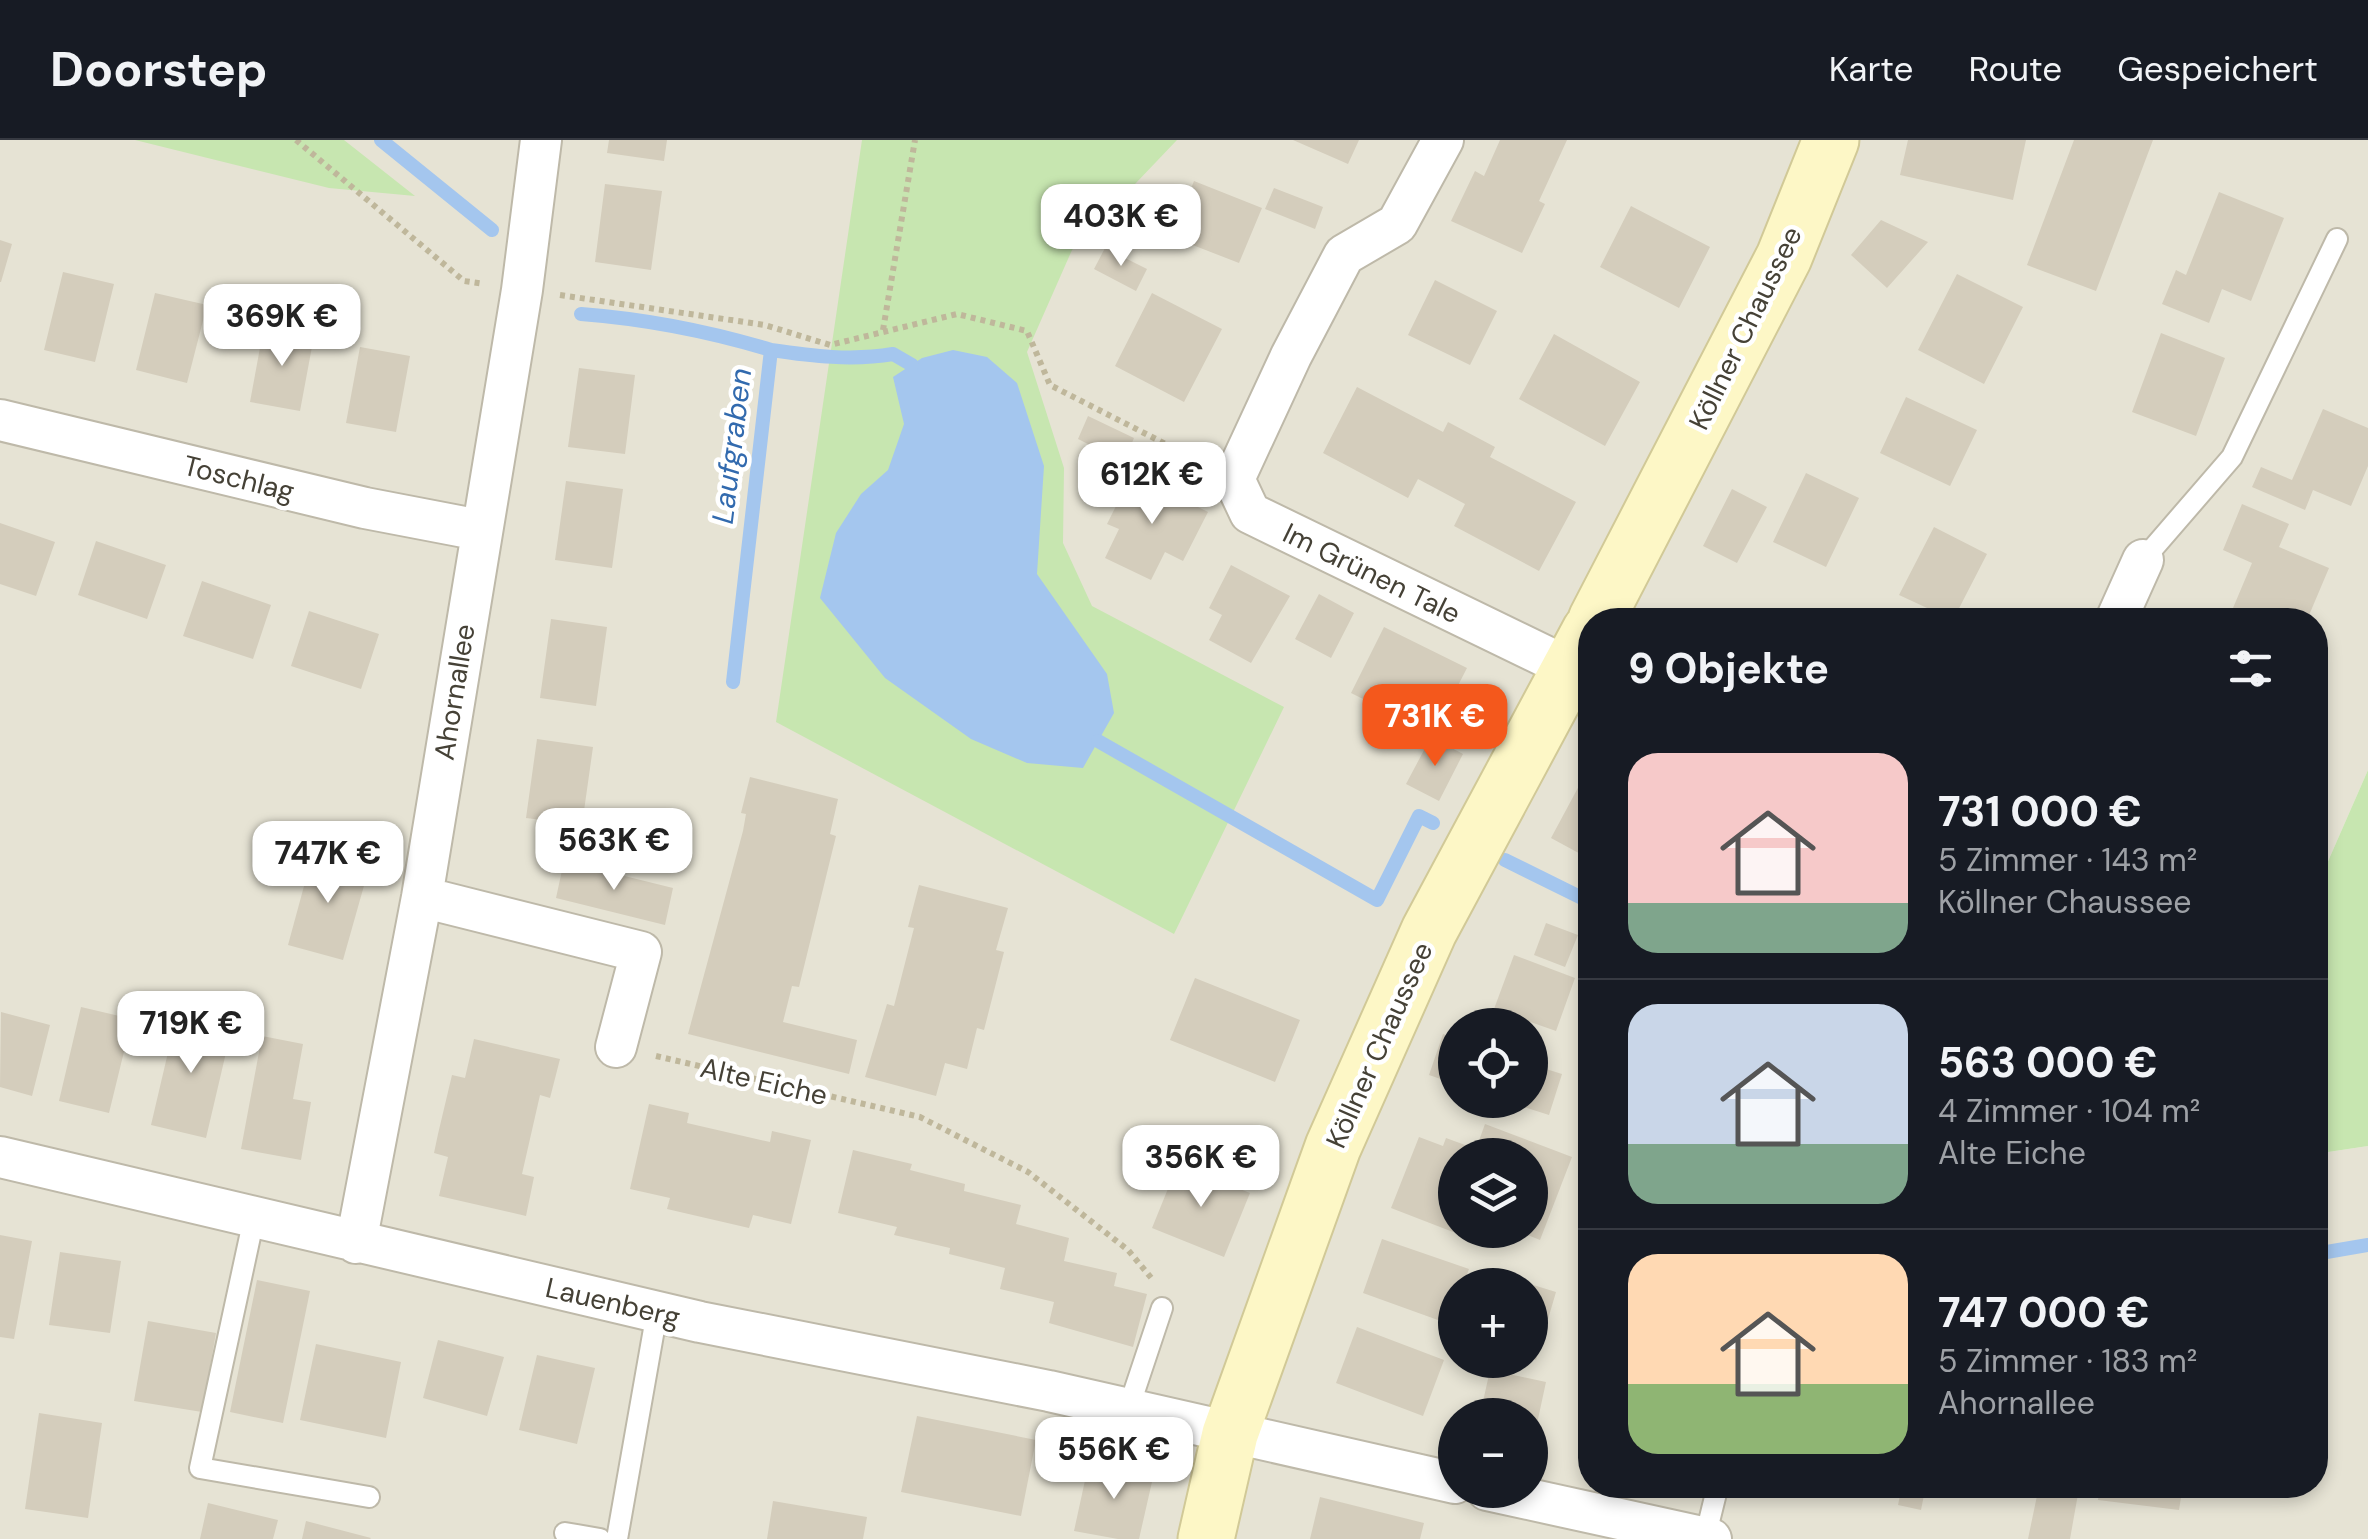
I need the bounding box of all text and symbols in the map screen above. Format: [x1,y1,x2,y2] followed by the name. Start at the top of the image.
[50,38,267,101] text: Doorstep
[1829,46,1913,92] text: Karte
[1968,46,2062,92] text: Route
[2117,46,2318,92] text: Gespeichert
[1040,184,1202,269] pin: 403K €
[1063,195,1179,237] text: 403K €
[1680,220,1811,436] street label: Köllner Chaussee
[201,284,363,369] pin: 369K €
[226,295,338,337] text: 369K €
[703,366,760,526] water label: Laufgraben
[1071,442,1233,527] pin: 612K €
[180,447,298,510] street label: Toschlag
[1100,453,1204,495] text: 612K €
[1277,514,1467,632] street label: Im Grünen Tale
[425,621,484,763] street label: Ahornallee
[1628,641,1829,696] text: 9 Objekte
[2223,641,2278,696] icon: filters
[1354,684,1516,769] pin: 731K €
[1384,695,1486,737] text: 731K €
[1938,784,2142,839] text: 731 000 €
[1708,793,1828,913] icon: home
[533,808,695,893] pin: 563K €
[557,819,671,861] text: 563K €
[247,821,409,906] pin: 747K €
[274,832,382,874] text: 747K €
[1938,839,2197,881] text: 5 Zimmer · 143 m²
[1938,881,2191,923] text: Köllner Chaussee
[1317,936,1441,1154] street label: Köllner Chaussee
[110,991,272,1076] pin: 719K €
[139,1002,243,1044] text: 719K €
[1438,1008,1548,1508] map controls
[1438,1008,1548,1118] button: locate
[1938,1035,2158,1090] text: 563 000 €
[1708,1044,1828,1164] icon: home
[697,1049,831,1114] street label: Alte Eiche
[1938,1090,2200,1132] text: 4 Zimmer · 104 m²
[1120,1125,1282,1210] pin: 356K €
[1938,1132,2086,1174] text: Alte Eiche
[1144,1136,1258,1178] text: 356K €
[1438,1138,1548,1248] button: layers
[1438,1268,1548,1378] button: +
[542,1269,684,1336] street label: Lauenberg
[1938,1285,2150,1340] text: 747 000 €
[1708,1294,1828,1414] icon: home
[1938,1340,2197,1382] text: 5 Zimmer · 183 m²
[1938,1382,2095,1424] text: Ahornallee
[1438,1398,1548,1508] button: −
[1033,1417,1195,1502] pin: 556K €
[1057,1428,1171,1470] text: 556K €

